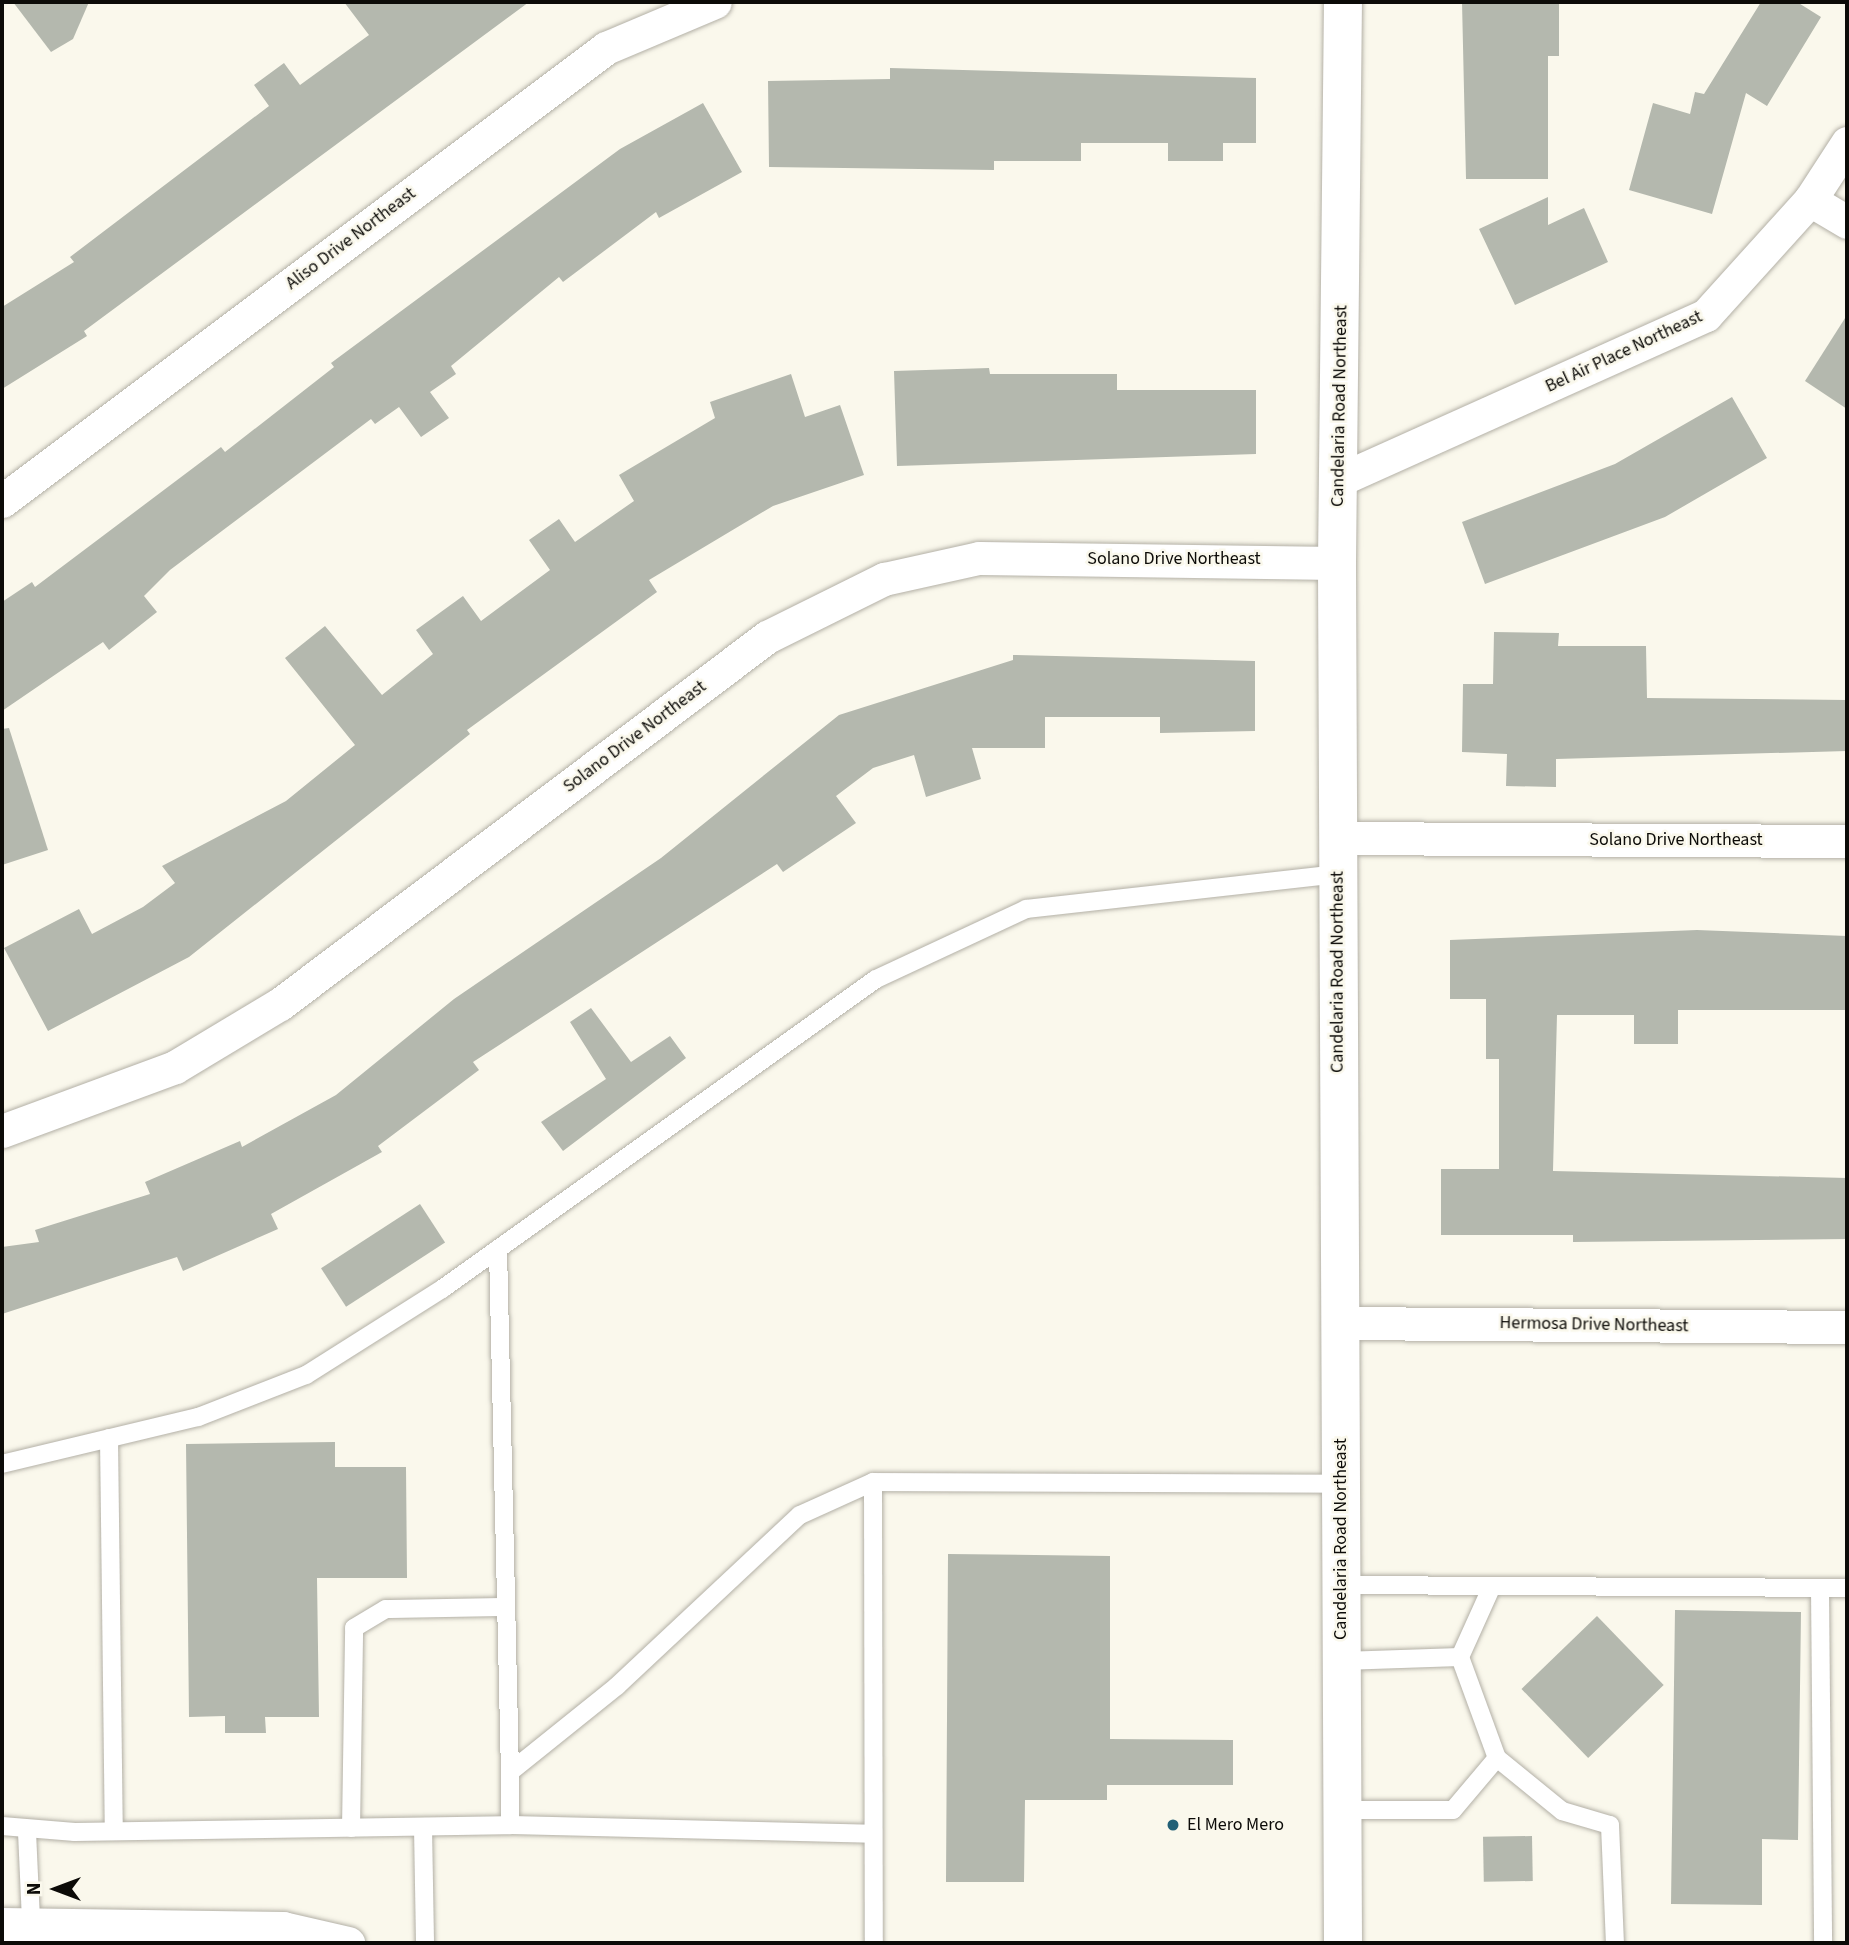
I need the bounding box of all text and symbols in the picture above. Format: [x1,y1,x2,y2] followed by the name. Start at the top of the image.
[282,183,420,295] street label: Aliso Drive Northeast
[1327,305,1353,507] street label: Candelaria Road Northeast
[1542,306,1706,398] street label: Bel Air Place Northeast
[1087,548,1261,570] street label: Solano Drive Northeast
[559,676,711,798] street label: Solano Drive Northeast
[1589,829,1763,851] street label: Solano Drive Northeast
[1327,871,1349,1073] street label: Candelaria Road Northeast
[1499,1313,1689,1337] street label: Hermosa Drive Northeast
[1330,1438,1352,1640] street label: Candelaria Road Northeast
[1187,1814,1284,1836] place label: El Mero Mero
[1165,1817,1181,1833] marker: El Mero Mero
[21,1854,91,1924] north arrow
[21,1883,48,1895] text: N

